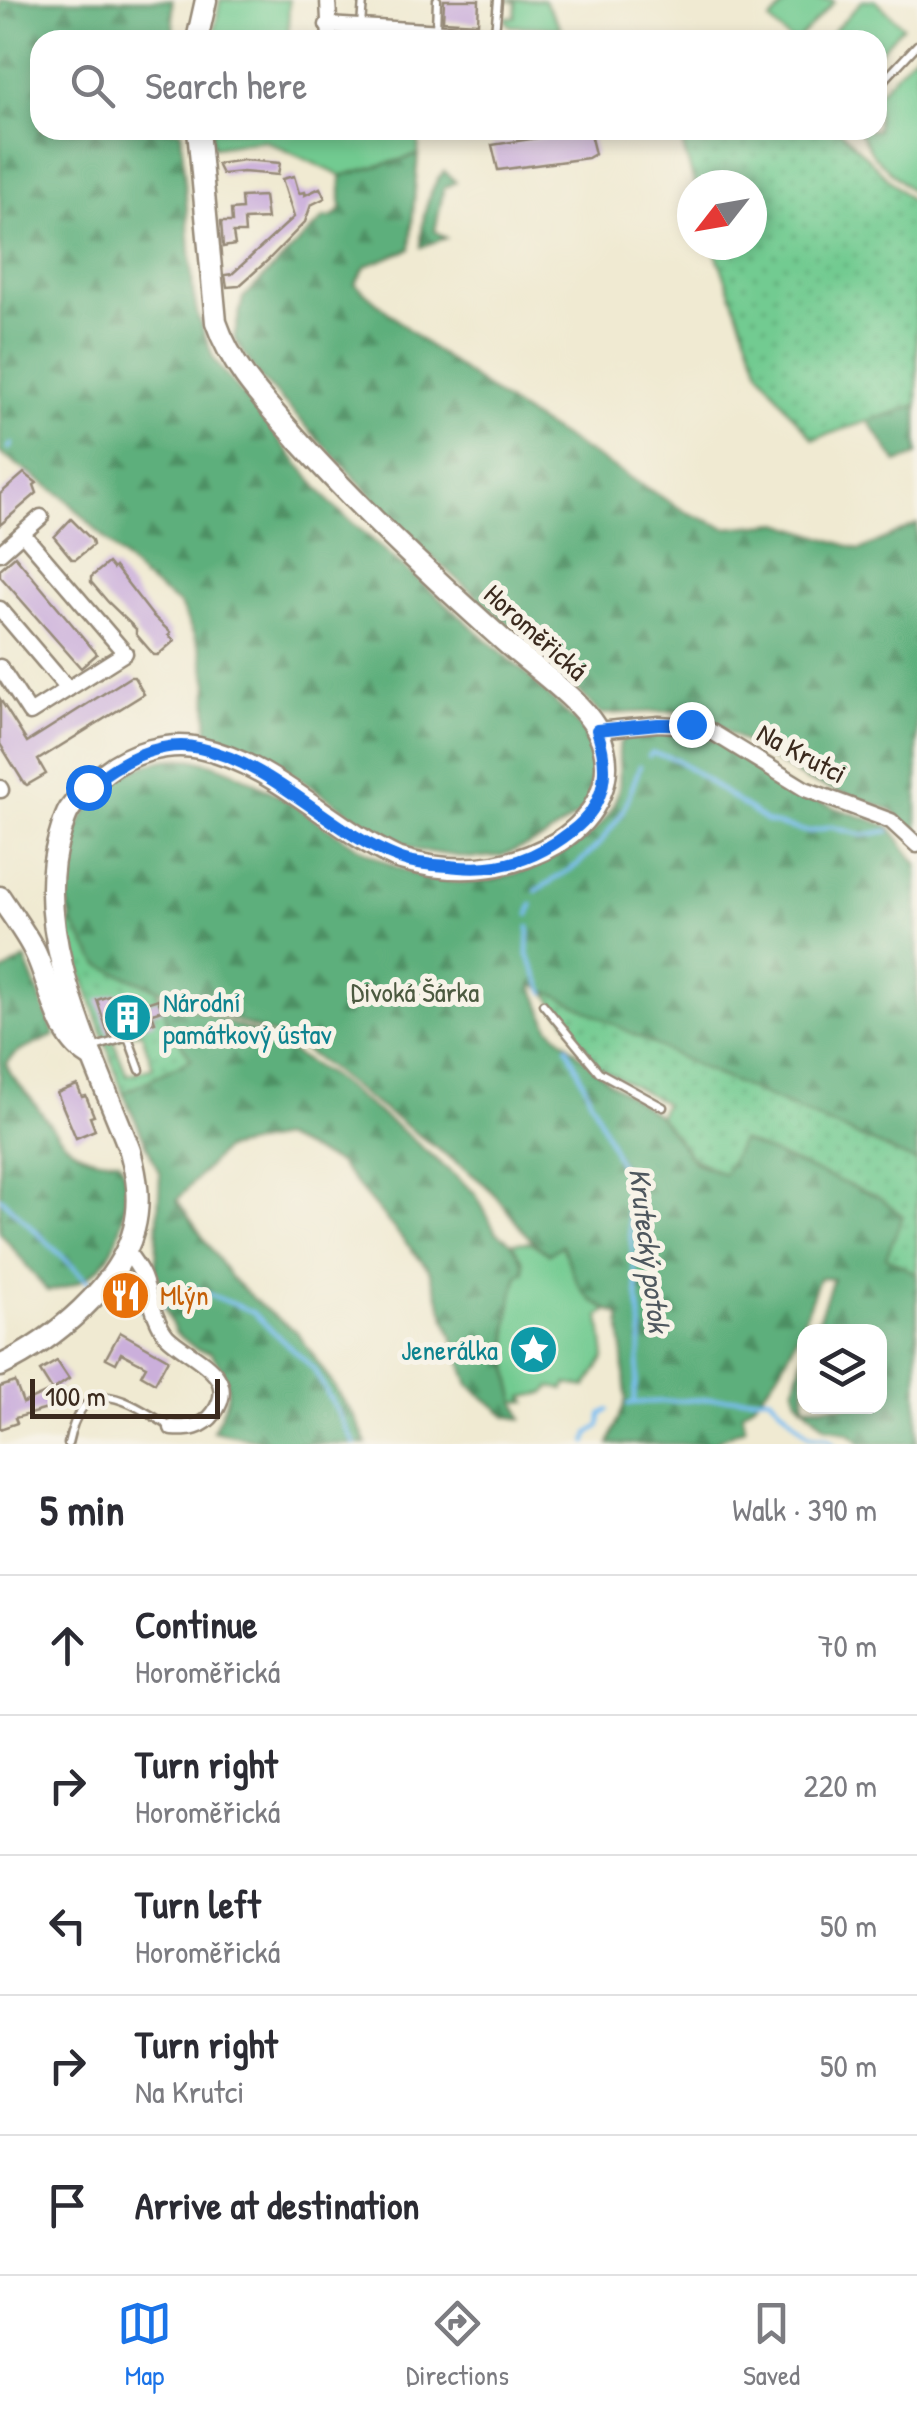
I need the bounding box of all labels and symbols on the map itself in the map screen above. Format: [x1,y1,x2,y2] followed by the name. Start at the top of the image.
[677,170,767,260] north arrow
[476,575,596,689] street label: Horoměřická
[669,702,715,748] route end
[751,714,853,792] street label: Na Krutci
[66,765,112,811] route start
[351,973,479,1011] park label: Divoká Šárka
[163,983,332,1053] place label: Národní památkový ústav
[102,992,154,1044] building icon: Národní památkový ústav
[619,1166,680,1337] water label: Krutecký potok
[99,1269,151,1321] restaurant icon: Mlýn
[160,1276,209,1314] place label: Mlýn
[507,1324,559,1376] place icon: Jenerálka
[401,1331,498,1369] place label: Jenerálka
[30,1374,220,1418] scale bar

